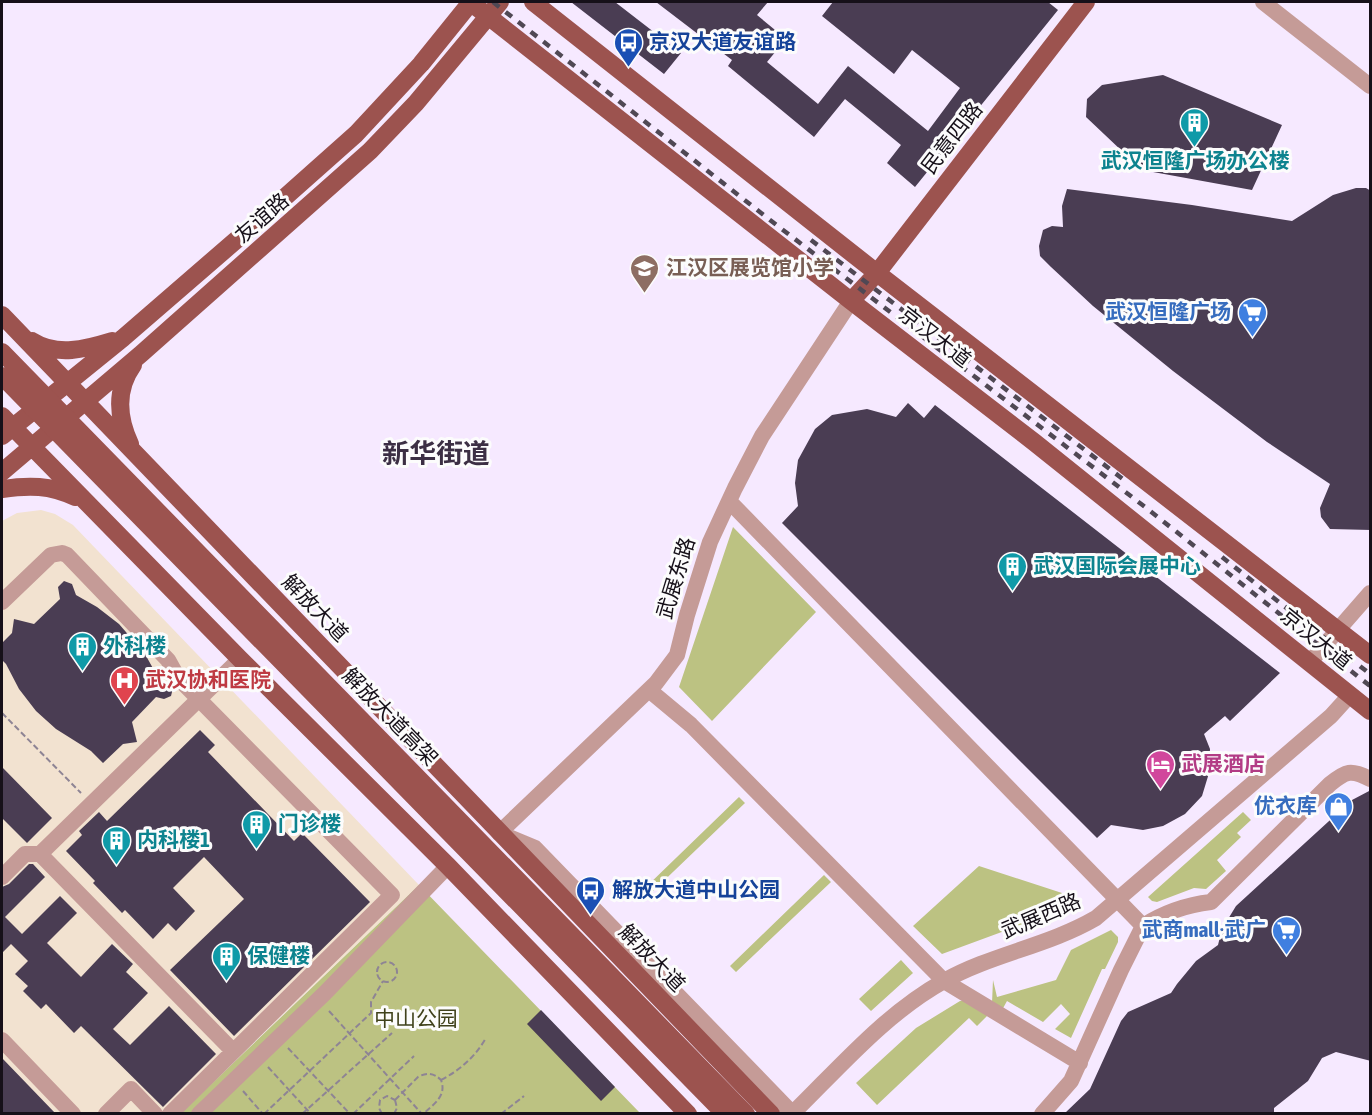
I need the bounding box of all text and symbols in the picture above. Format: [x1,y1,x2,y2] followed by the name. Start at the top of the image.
[612,26,644,68] bus stop icon: 京汉大道友谊路
[649,29,796,53] place label: 京汉大道友谊路
[916,97,987,178] street label: 民意四路
[1179,106,1211,148] building icon: 武汉恒隆广场办公楼
[1101,148,1290,172] place label: 武汉恒隆广场办公楼
[230,188,293,247] street label: 友谊路
[629,252,661,294] school or university icon: 江汉区展览馆小学
[666,255,834,279] place label: 江汉区展览馆小学
[1236,296,1268,338] supermarket icon: 武汉恒隆广场
[1105,299,1231,323] place label: 武汉恒隆广场
[895,301,976,372] street label: 京汉大道
[382,438,490,469] district label: 新华街道
[651,534,699,621] street label: 武展东路
[996,550,1028,592] building icon: 武汉国际会展中心
[1033,553,1201,577] place label: 武汉国际会展中心
[278,569,354,646] street label: 解放大道
[1276,602,1357,674] street label: 京汉大道
[66,630,98,672] building icon: 外科楼
[103,633,166,657] place label: 外科楼
[338,663,443,770] street label: 解放大道高架
[108,664,140,706] hospital icon: 武汉协和医院
[145,667,271,691] place label: 武汉协和医院
[1144,748,1176,790] hotel icon: 武展酒店
[1181,751,1265,775] place label: 武展酒店
[1322,790,1354,832] shop icon: 优衣库
[1254,793,1317,817] place label: 优衣库
[241,808,273,850] building icon: 门诊楼
[278,811,341,835] place label: 门诊楼
[100,824,132,866] building icon: 内科楼1
[137,827,210,851] place label: 内科楼1
[575,874,607,916] bus stop icon: 解放大道中山公园
[612,877,780,901] place label: 解放大道中山公园
[997,888,1084,943] street label: 武展西路
[1271,914,1303,956] supermarket icon: 武商mall·武广
[1141,917,1266,941] place label: 武商mall·武广
[615,919,691,996] street label: 解放大道
[210,940,242,982] building icon: 保健楼
[247,943,310,967] place label: 保健楼
[374,1006,458,1030] park label: 中山公园

